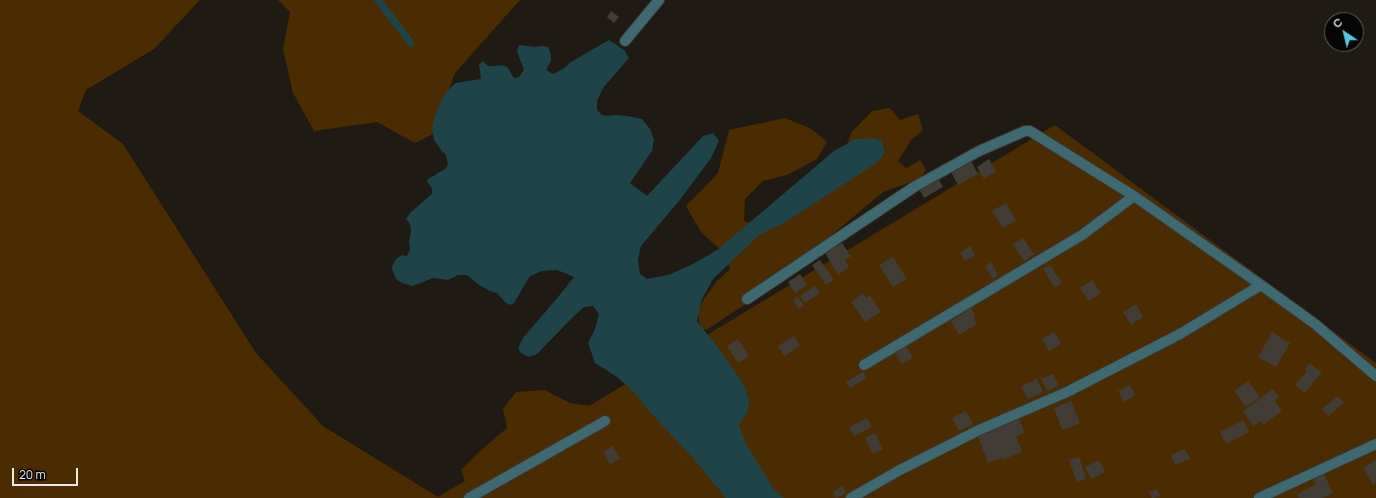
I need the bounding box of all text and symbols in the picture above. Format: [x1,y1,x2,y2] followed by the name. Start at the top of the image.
[1324,12,1364,52] north arrow
[1330,14,1345,31] text: С
[14,460,80,486] scale bar
[19,466,46,483] text: 20 m

